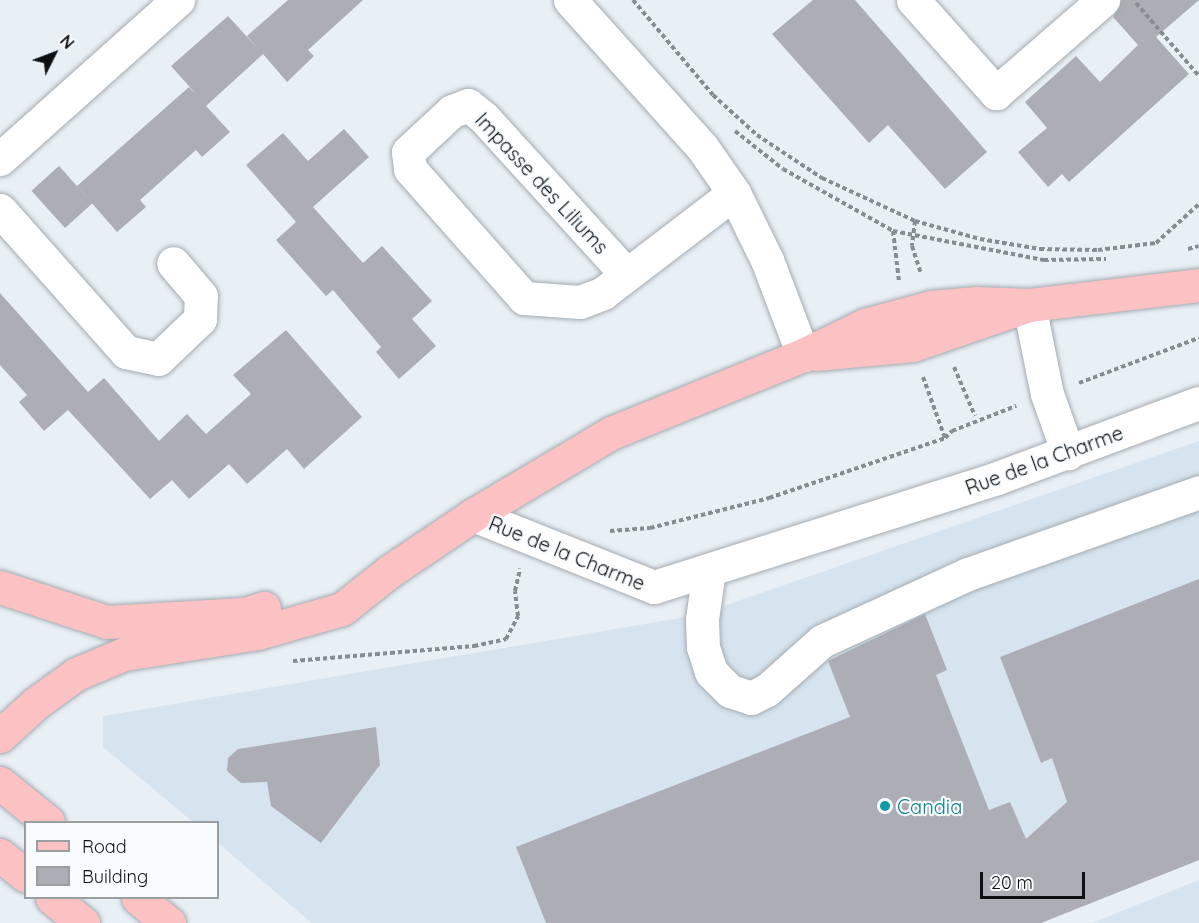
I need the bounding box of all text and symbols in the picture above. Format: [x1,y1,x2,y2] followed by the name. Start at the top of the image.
[24,24,84,84] north arrow
[56,31,79,53] text: N
[470,108,614,258] street label: Impasse des Liliums
[962,420,1126,500] street label: Rue de la Charme
[485,511,649,595] street label: Rue de la Charme
[897,794,962,818] place label: Candia
[878,799,892,813] marker: Candia
[24,821,219,899] legend
[82,835,127,858] text: Road
[983,860,1088,898] scale bar
[82,865,148,888] text: Building
[991,871,1033,894] text: 20 m

